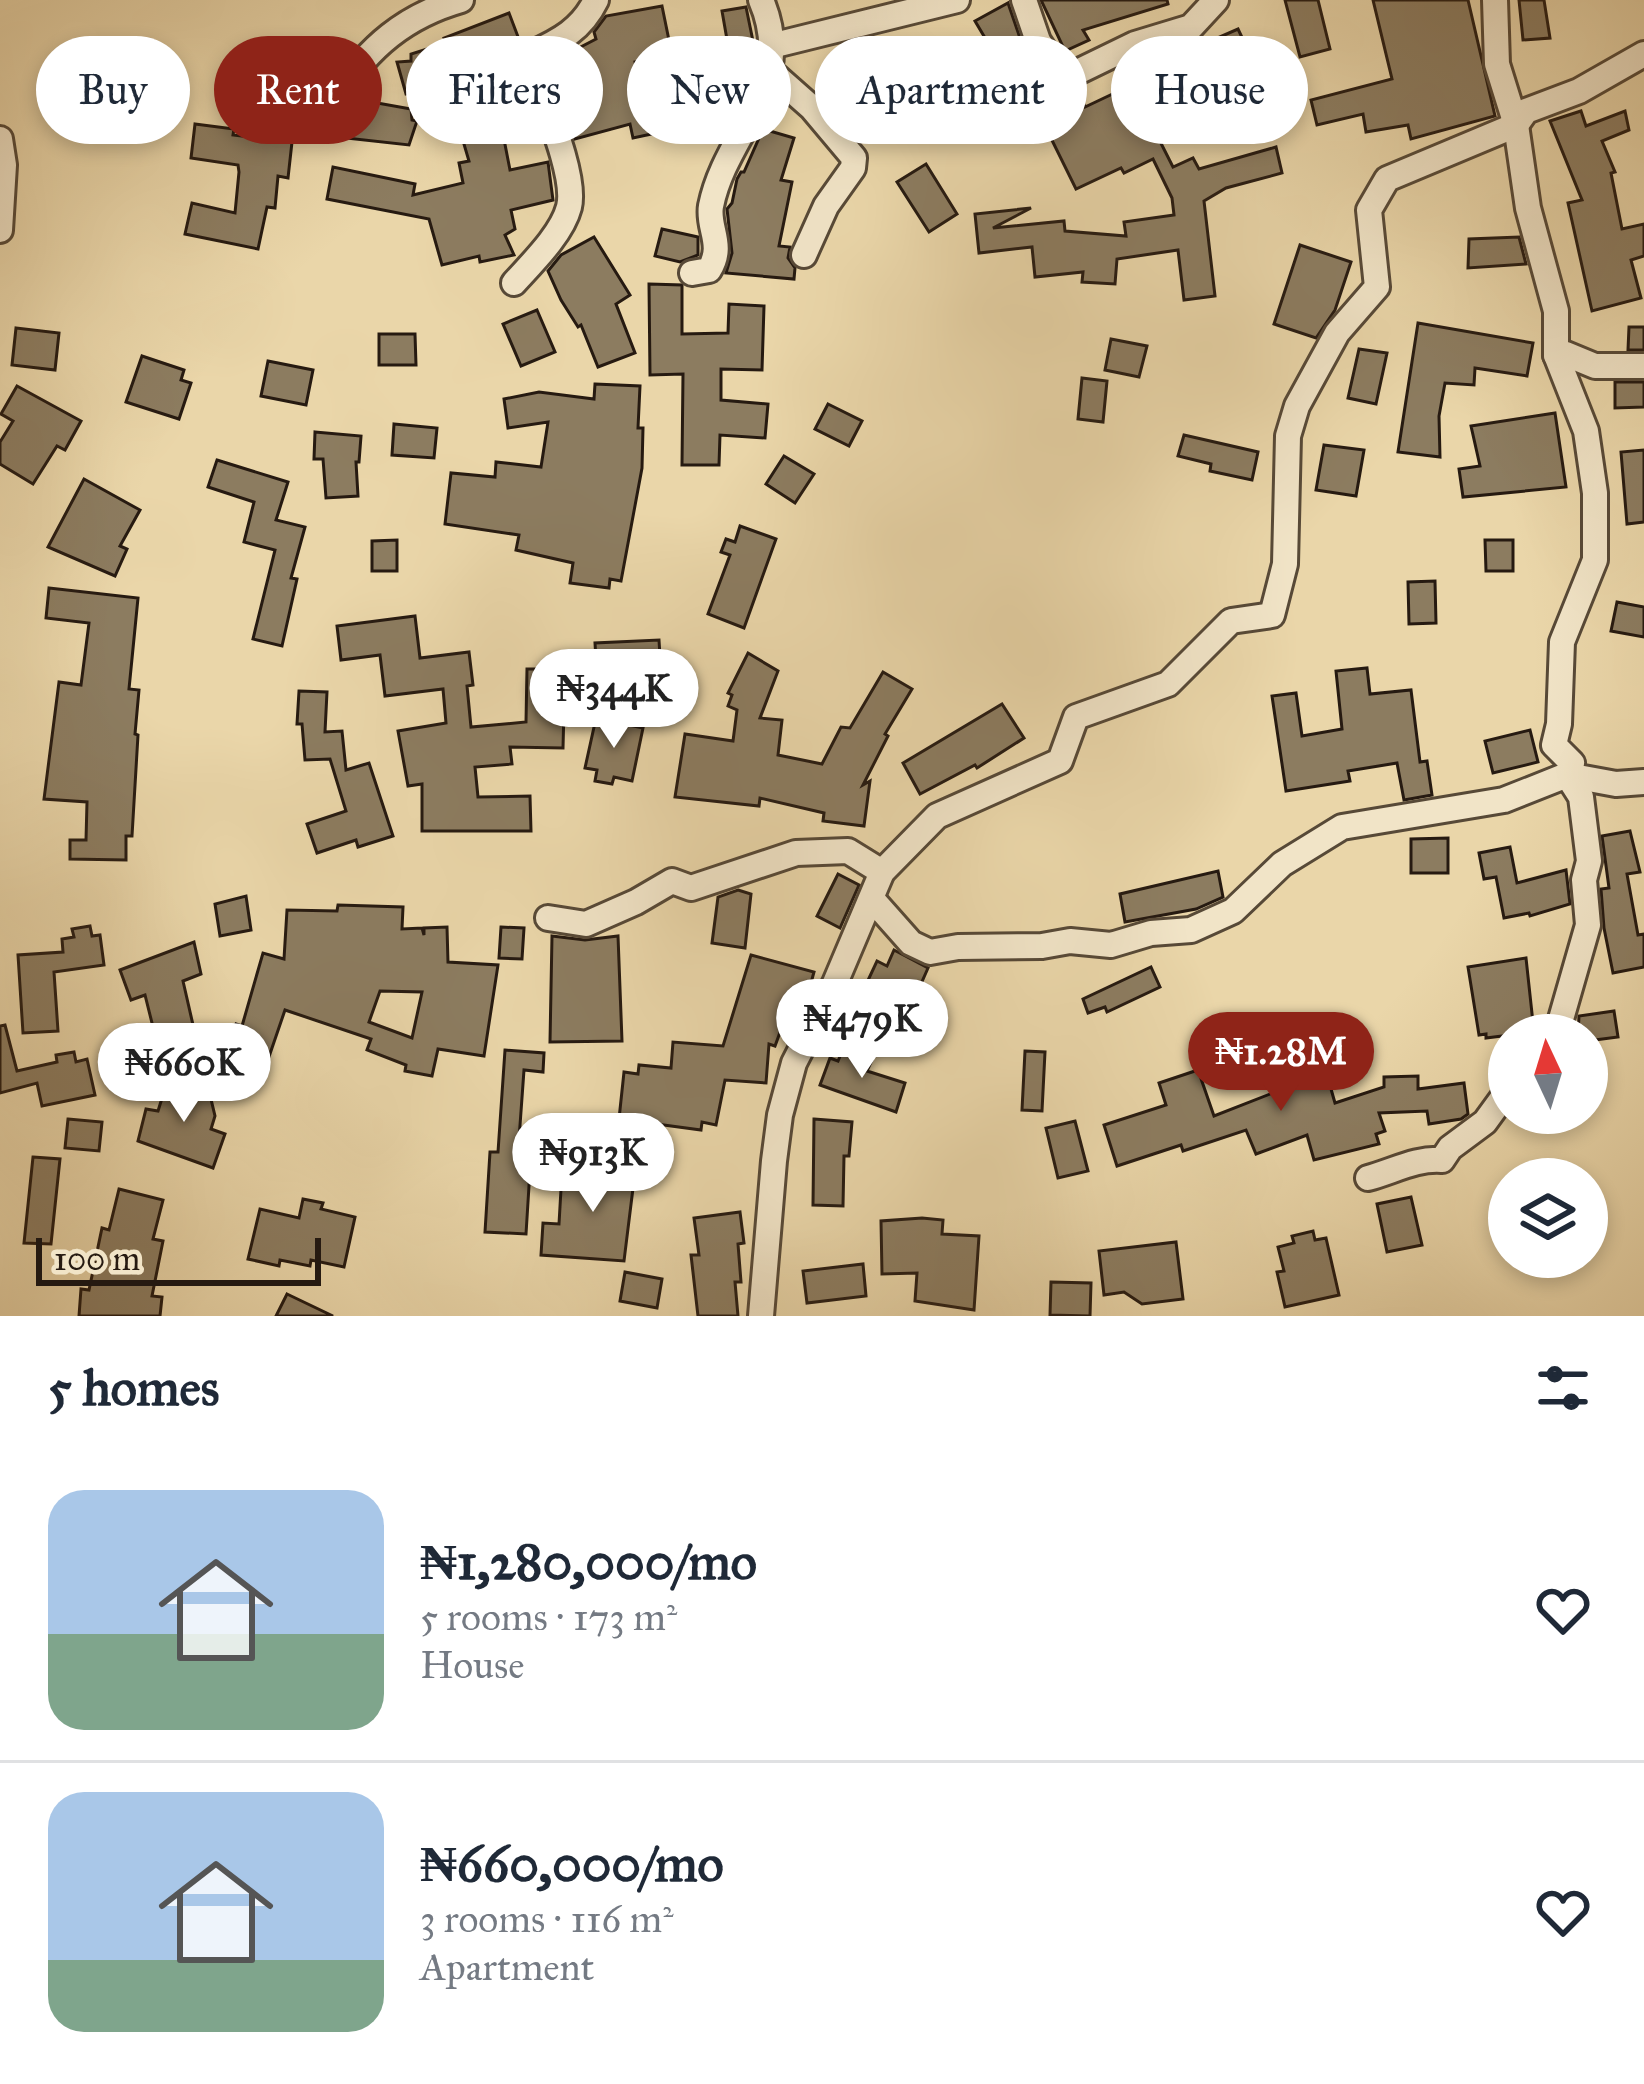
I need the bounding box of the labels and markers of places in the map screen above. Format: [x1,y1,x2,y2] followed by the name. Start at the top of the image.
[530,649,698,751] pin: ₦344K
[778,979,946,1081] pin: ₦479K
[1183,1012,1379,1114] pin: ₦1.28M
[100,1023,268,1125] pin: ₦660K
[509,1113,677,1215] pin: ₦913K

